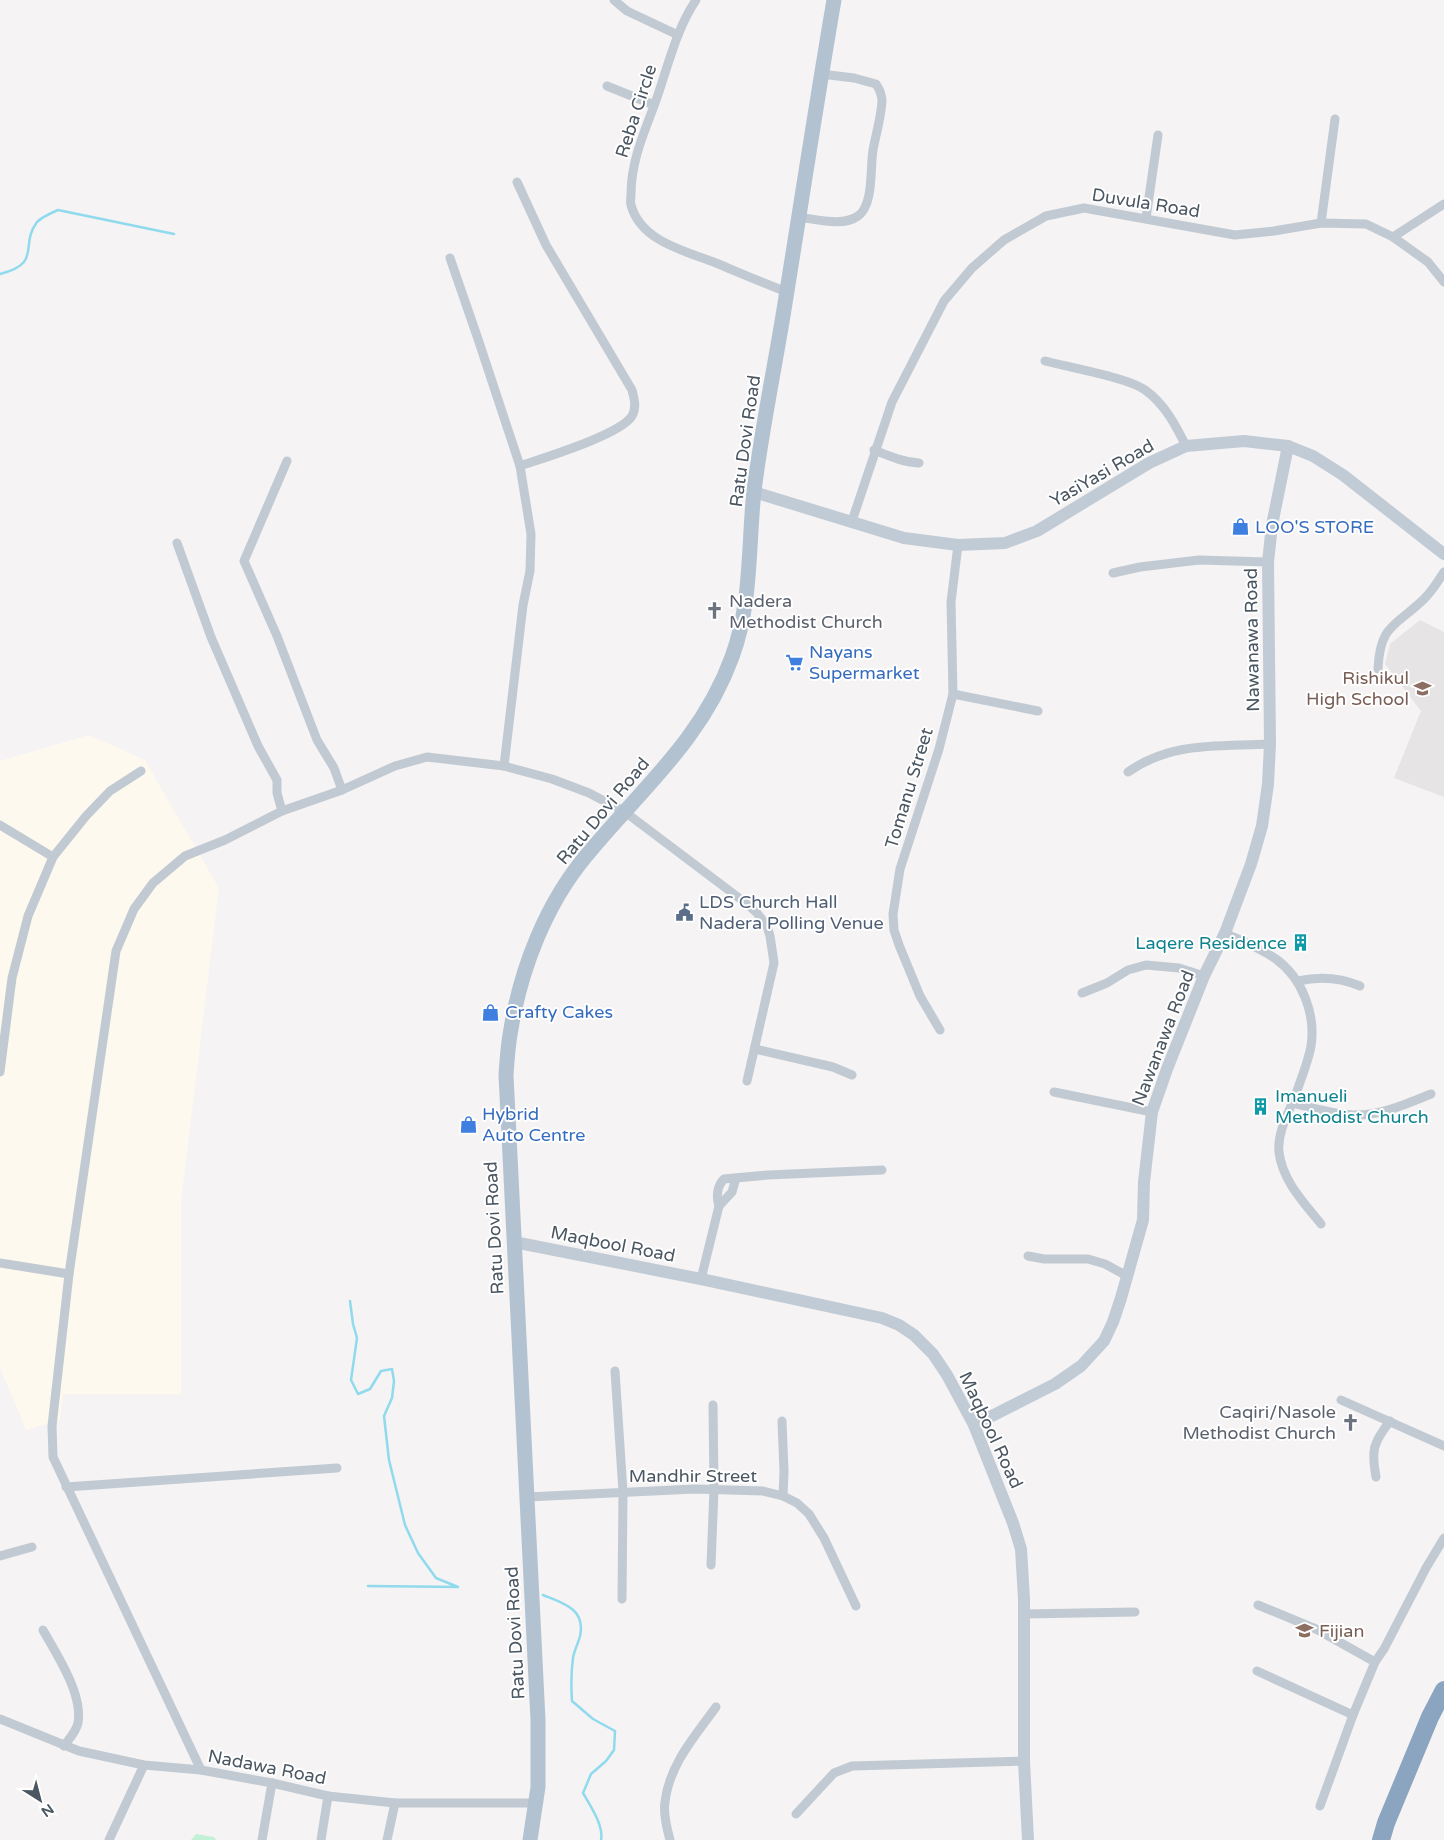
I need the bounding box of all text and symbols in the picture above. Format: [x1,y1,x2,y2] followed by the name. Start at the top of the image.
[611,61,661,161] street label: Reba Circle
[1090,184,1202,222] street label: Duvula Road
[725,374,765,508] street label: Ratu Dovi Road
[1046,434,1158,512] street label: YasiYasi Road
[1255,516,1374,538] place label: LOO'S STORE
[1231,517,1251,537] shop icon: LOO'S STORE
[1240,568,1264,712] street label: Nawanawa Road
[729,590,883,633] place label: Nadera Methodist Church
[705,601,725,621] church icon: Nadera Methodist Church
[809,641,920,684] place label: Nayans Supermarket
[785,652,805,672] supermarket icon: Nayans Supermarket
[1306,667,1409,710] place label: Rishikul High School
[1413,678,1433,698] school or university icon: Rishikul High School
[880,725,938,851] street label: Tomanu Street
[552,753,654,869] street label: Ratu Dovi Road
[699,891,884,934] place label: LDS Church Hall Nadera Polling Venue
[675,902,695,922] public building icon: LDS Church Hall Nadera Polling Venue
[1135,932,1287,954] place label: Laqere Residence
[1291,933,1311,953] building icon: Laqere Residence
[1127,967,1199,1109] street label: Nawanawa Road
[505,1001,613,1023] place label: Crafty Cakes
[481,1002,501,1022] shop icon: Crafty Cakes
[1275,1085,1429,1128] place label: Imanueli Methodist Church
[1251,1096,1271,1116] building icon: Imanueli Methodist Church
[482,1103,585,1146] place label: Hybrid Auto Centre
[458,1114,478,1134] shop icon: Hybrid Auto Centre
[480,1161,508,1295] street label: Ratu Dovi Road
[549,1221,677,1267] street label: Maqbool Road
[954,1368,1028,1492] street label: Maqbool Road
[1182,1401,1336,1444] place label: Caqiri/Nasole Methodist Church
[1340,1412,1360,1432] church icon: Caqiri/Nasole Methodist Church
[629,1465,757,1487] street label: Mandhir Street
[501,1566,529,1700] street label: Ratu Dovi Road
[1319,1620,1364,1642] place label: Fijian
[1295,1621,1315,1641] school or university icon: Fijian
[206,1745,328,1789] street label: Nadawa Road
[15,1775,65,1825] north arrow
[38,1800,57,1820] text: N

